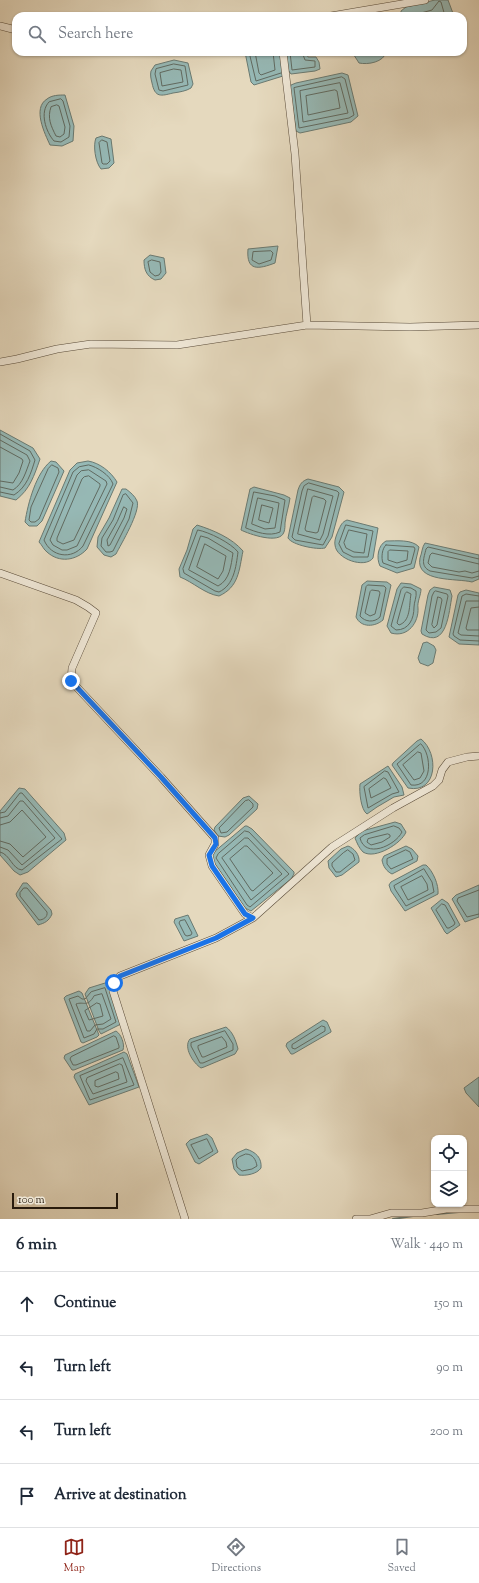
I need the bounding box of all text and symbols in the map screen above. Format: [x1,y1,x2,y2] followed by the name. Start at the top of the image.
[12,12,467,56] search box
[26,23,48,45] icon: search
[58,24,133,45] text: Search here
[62,672,80,690] route end
[105,974,123,992] route start
[431,1135,467,1207] map controls
[431,1135,467,1171] button: locate
[431,1171,467,1207] button: layers
[12,1191,118,1210] scale bar
[18,1192,45,1208] text: 100 m
[16,1233,57,1257] text: 6 min
[390,1236,463,1254] text: Walk · 440 m
[16,1293,38,1315] icon: ahead
[54,1293,116,1314] text: Continue
[434,1295,463,1313] text: 150 m
[16,1357,38,1379] icon: left
[54,1357,111,1378] text: Turn left
[436,1359,463,1377] text: 90 m
[16,1421,38,1443] icon: left
[54,1421,111,1442] text: Turn left
[430,1423,463,1441] text: 200 m
[16,1485,38,1507] icon: arrive
[54,1485,187,1506] text: Arrive at destination
[63,1536,85,1576] tab: Map
[212,1536,261,1576] tab: Directions
[388,1536,416,1576] tab: Saved

